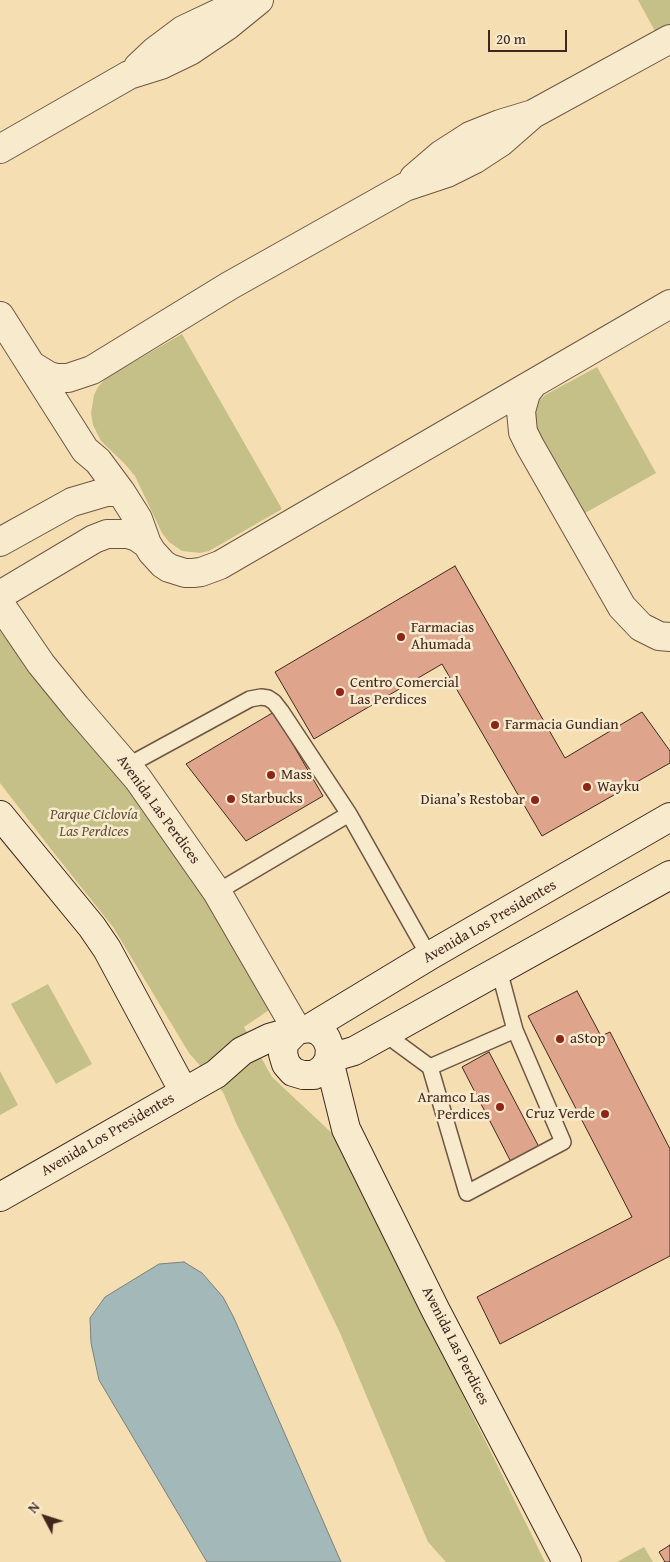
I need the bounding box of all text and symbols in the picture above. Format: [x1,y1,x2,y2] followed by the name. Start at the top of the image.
[490,20,569,52] scale bar
[496,28,526,49] text: 20 m
[411,619,474,654] place label: Farmacias Ahumada
[395,631,407,643] marker: Farmacias Ahumada
[350,674,459,709] place label: Centro Comercial Las Perdices
[334,686,346,698] marker: Centro Comercial Las Perdices
[505,716,619,734] place label: Farmacia Gundian
[489,719,501,731] marker: Farmacia Gundian
[112,752,204,868] street label: Avenida Las Perdices
[281,766,312,784] place label: Mass
[265,769,277,781] marker: Mass
[597,778,639,796] place label: Wayku
[581,781,593,793] marker: Wayku
[241,790,303,808] place label: Starbucks
[421,791,525,809] place label: Diana’s Restobar
[225,793,237,805] marker: Starbucks
[529,794,541,806] marker: Diana’s Restobar
[50,806,138,841] park label: Parque Ciclovía Las Perdices
[420,877,560,967] street label: Avenida Los Presidentes
[570,1030,605,1048] place label: aStop
[554,1033,566,1045] marker: aStop
[418,1089,490,1124] place label: Aramco Las Perdices
[38,1090,178,1180] street label: Avenida Los Presidentes
[494,1101,506,1113] marker: Aramco Las Perdices
[526,1105,595,1123] place label: Cruz Verde
[599,1108,611,1120] marker: Cruz Verde
[417,1284,493,1408] street label: Avenida Las Perdices
[20,1492,70,1542] north arrow
[23,1497,44,1517] text: N

